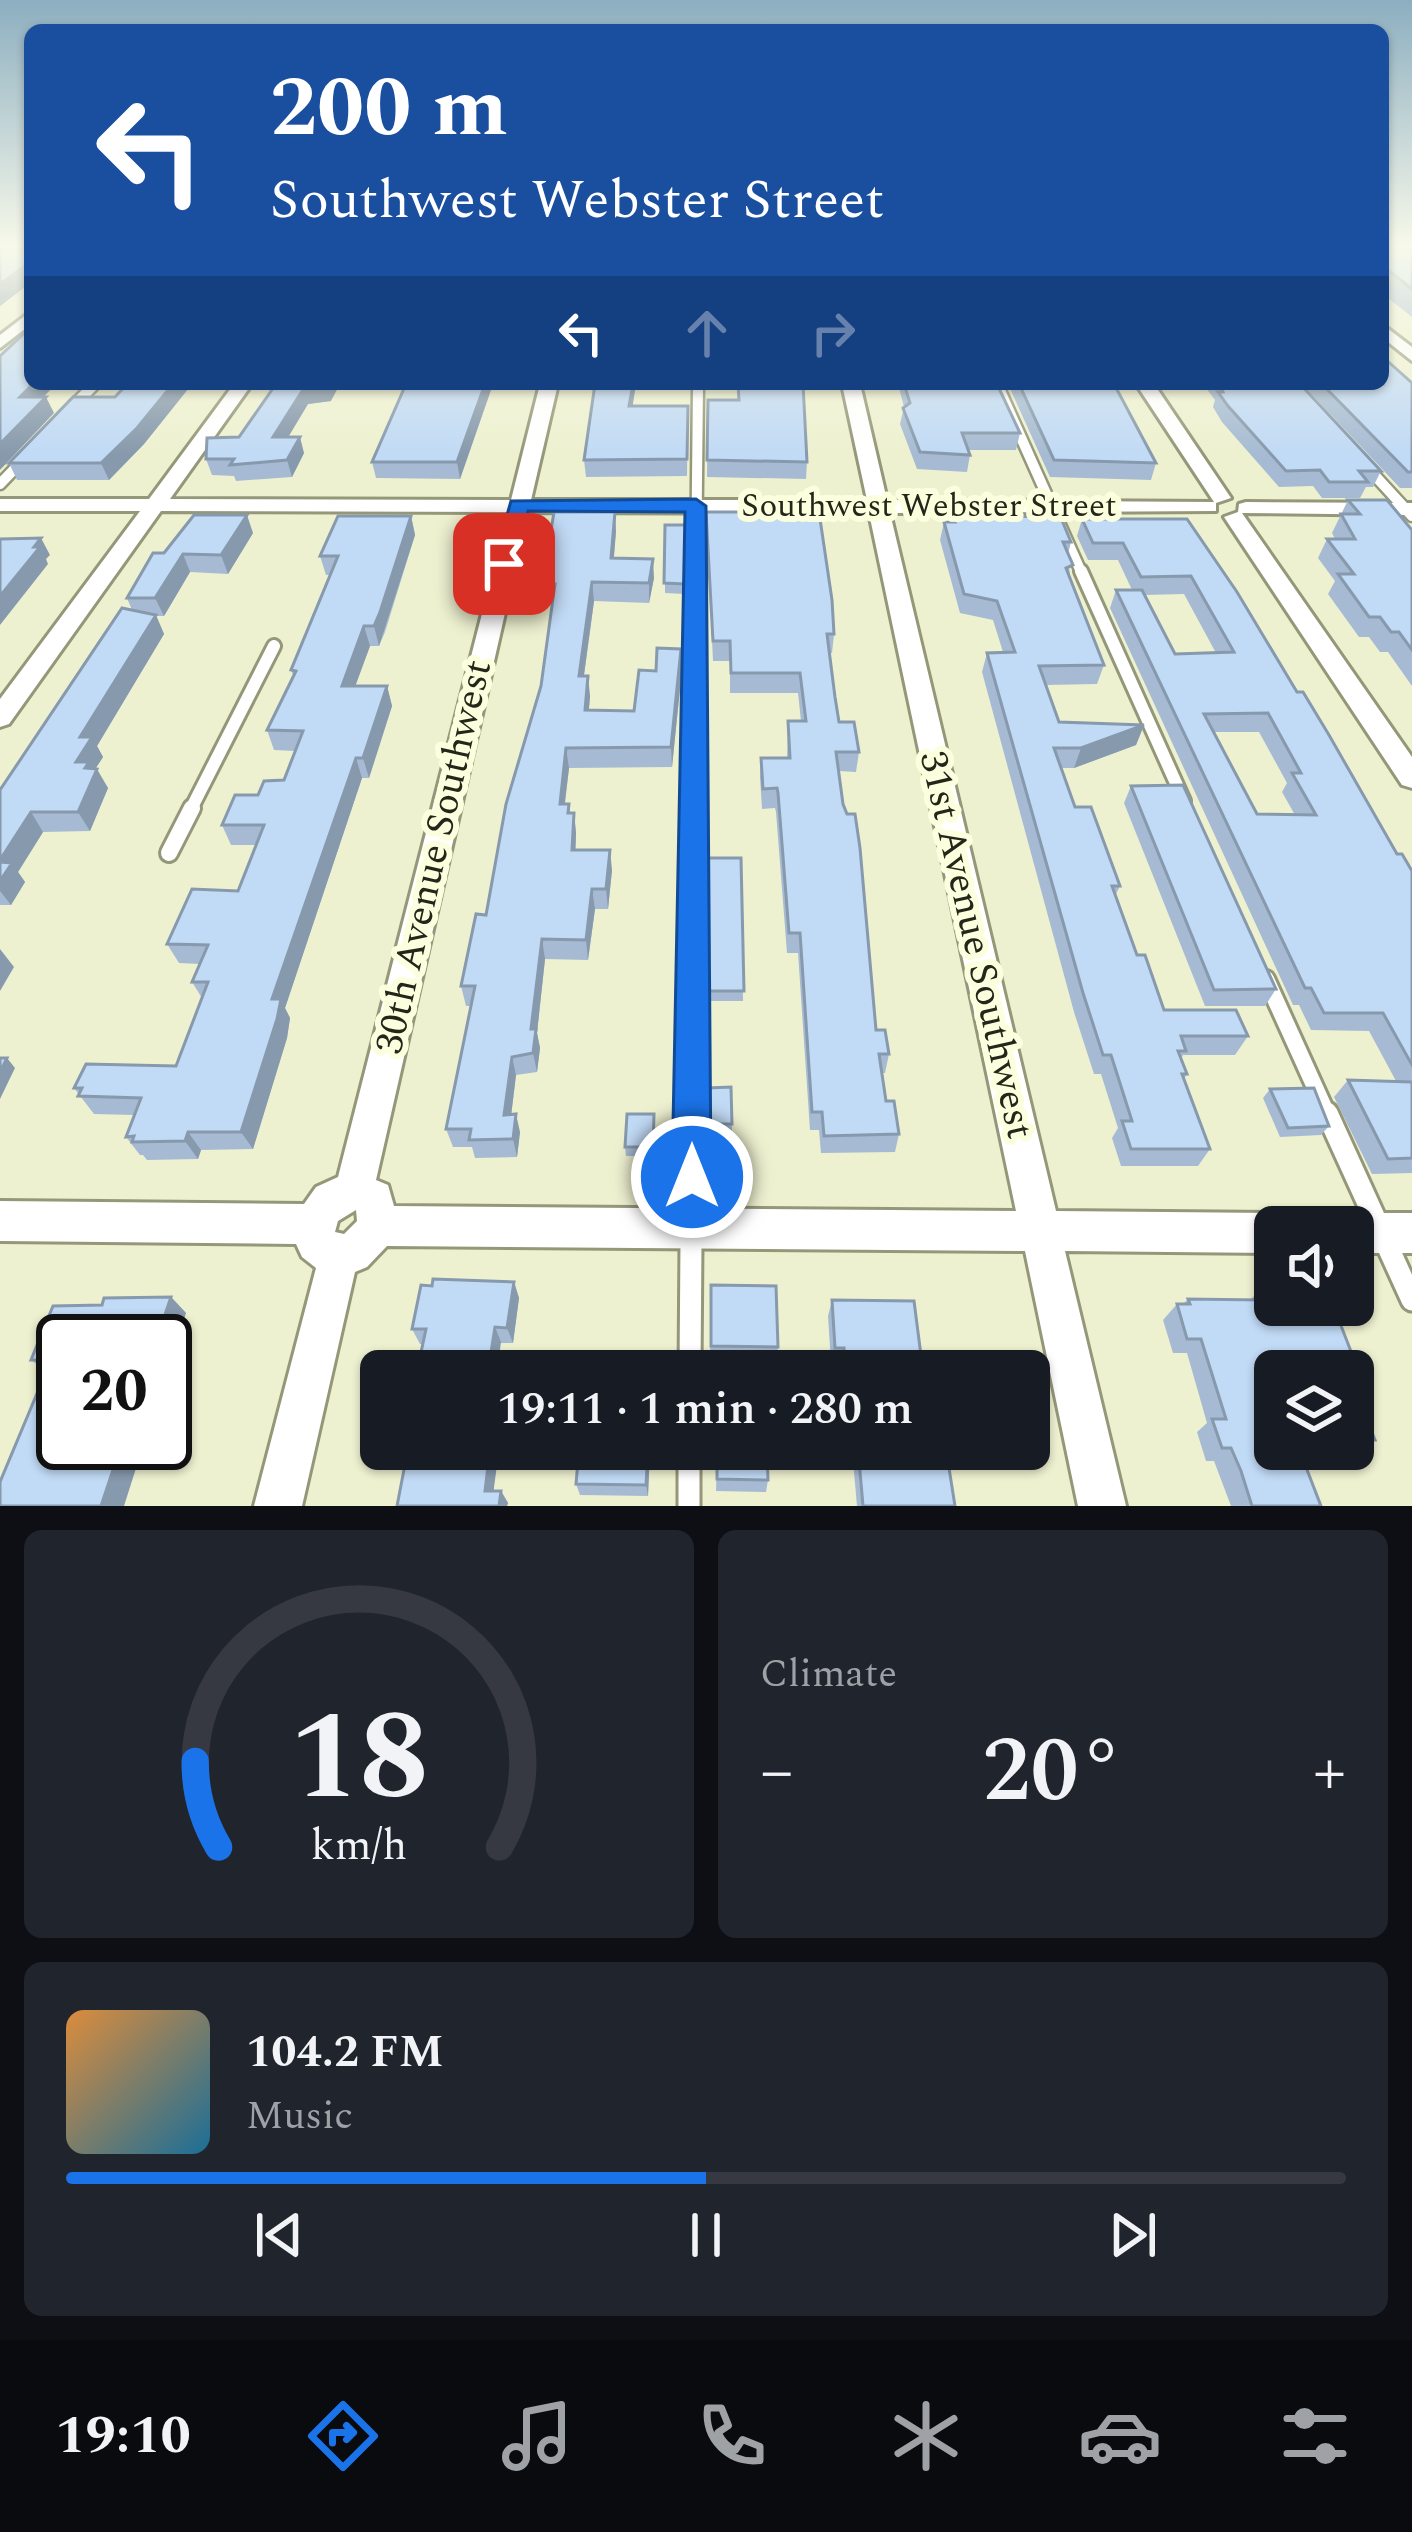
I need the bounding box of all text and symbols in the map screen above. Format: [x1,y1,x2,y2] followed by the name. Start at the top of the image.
[270,45,508,173] text: 200 m
[72,72,228,228] icon: left
[270,160,884,242] text: Southwest Webster Street
[548,300,614,366] icon: left
[674,300,740,366] icon: ahead
[800,300,866,366] icon: right
[741,481,1117,531] street label: Southwest Webster Street
[453,513,555,615] pin
[471,531,537,597] icon: arrive
[360,654,508,1060] street label: 30th Avenue Southwest
[903,745,1049,1145] street label: 31st Avenue Southwest
[629,1114,755,1240] position arrow
[1254,1206,1374,1470] map controls
[1254,1206,1374,1326] button: sound
[36,1314,192,1470] speed limit sign: 20
[1254,1350,1374,1470] button: layers
[497,1375,913,1444] text: 19:11 · 1 min · 280 m
[760,1645,897,1704] text: Climate
[289,1664,429,1854] text: 18
[982,1704,1124,1841] text: 20°
[760,1722,793,1823] text: −
[1313,1722,1346,1823] text: +
[311,1814,407,1879] text: km/h
[246,2018,443,2087] text: 104.2 FM
[246,2087,353,2146] text: Music
[246,2202,312,2268] icon: previous
[673,2202,739,2268] icon: pause
[1100,2202,1166,2268] icon: next
[301,2394,385,2478] icon: directions
[495,2394,579,2478] icon: music
[690,2394,774,2478] icon: phone
[884,2394,968,2478] icon: climate
[1078,2394,1162,2478] icon: car
[1273,2394,1357,2478] icon: filters
[55,2395,191,2477] text: 19:10

